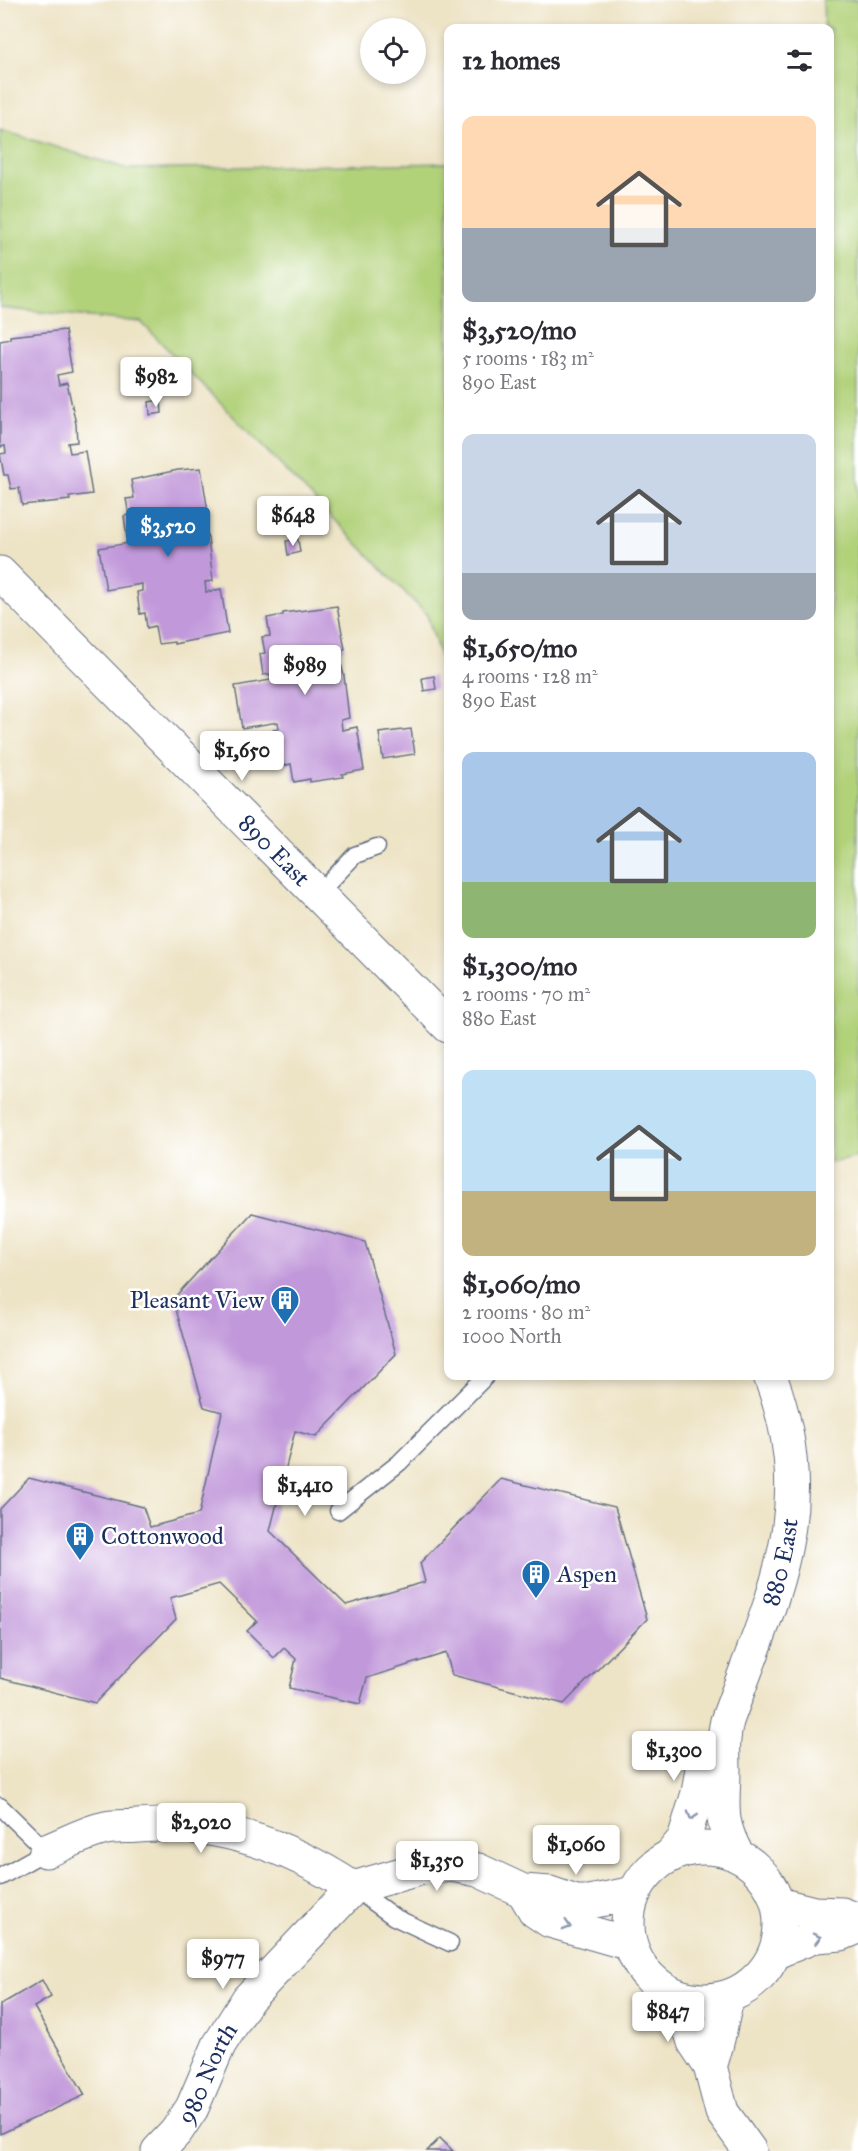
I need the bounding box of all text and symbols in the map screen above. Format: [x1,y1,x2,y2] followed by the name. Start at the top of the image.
[360,18,426,84] map controls
[360,18,426,84] button: locate
[462,44,560,76] text: 12 homes
[783,44,816,77] icon: filters
[585,155,693,263] icon: home
[462,314,576,346] text: $3,520/mo
[462,346,594,370] text: 5 rooms · 183 m²
[120,357,192,408] pin: $982
[134,364,178,388] text: $982
[462,370,536,394] text: 890 East
[585,473,693,581] icon: home
[257,496,329,547] pin: $648
[271,503,315,527] text: $648
[119,507,217,558] pin: $3,520
[140,514,196,538] text: $3,520
[462,632,577,664] text: $1,650/mo
[269,645,341,696] pin: $989
[283,652,327,676] text: $989
[462,664,598,688] text: 4 rooms · 128 m²
[462,688,536,712] text: 890 East
[193,731,291,782] pin: $1,650
[214,738,270,762] text: $1,650
[585,791,693,899] icon: home
[232,808,317,893] street label: 890 East
[462,950,577,982] text: $1,300/mo
[462,982,590,1006] text: 2 rooms · 70 m²
[462,1006,536,1030] text: 880 East
[585,1109,693,1217] icon: home
[462,1268,580,1300] text: $1,060/mo
[269,1284,301,1326] building icon: Pleasant View
[129,1285,265,1315] place label: Pleasant View
[462,1300,590,1324] text: 2 rooms · 80 m²
[462,1324,562,1348] text: 1000 North
[256,1466,354,1517] pin: $1,410
[277,1473,333,1497] text: $1,410
[755,1516,805,1610] street label: 880 East
[64,1520,96,1562] building icon: Cottonwood
[101,1521,224,1551] place label: Cottonwood
[520,1558,552,1600] building icon: Aspen
[556,1559,617,1589] place label: Aspen
[625,1731,723,1782] pin: $1,300
[646,1738,702,1762] text: $1,300
[152,1803,250,1854] pin: $2,020
[171,1810,231,1834] text: $2,020
[687,1810,699,1821] one-way arrow
[527,1825,625,1876] pin: $1,060
[547,1832,605,1856] text: $1,060
[388,1841,486,1892] pin: $1,350
[410,1848,464,1872] text: $1,350
[561,1919,572,1931] one-way arrow
[812,1932,822,1945] one-way arrow
[187,1939,259,1990] pin: $977
[201,1946,245,1970] text: $977
[632,1992,704,2043] pin: $847
[646,1999,690,2023] text: $847
[171,2017,244,2130] street label: 980 North

